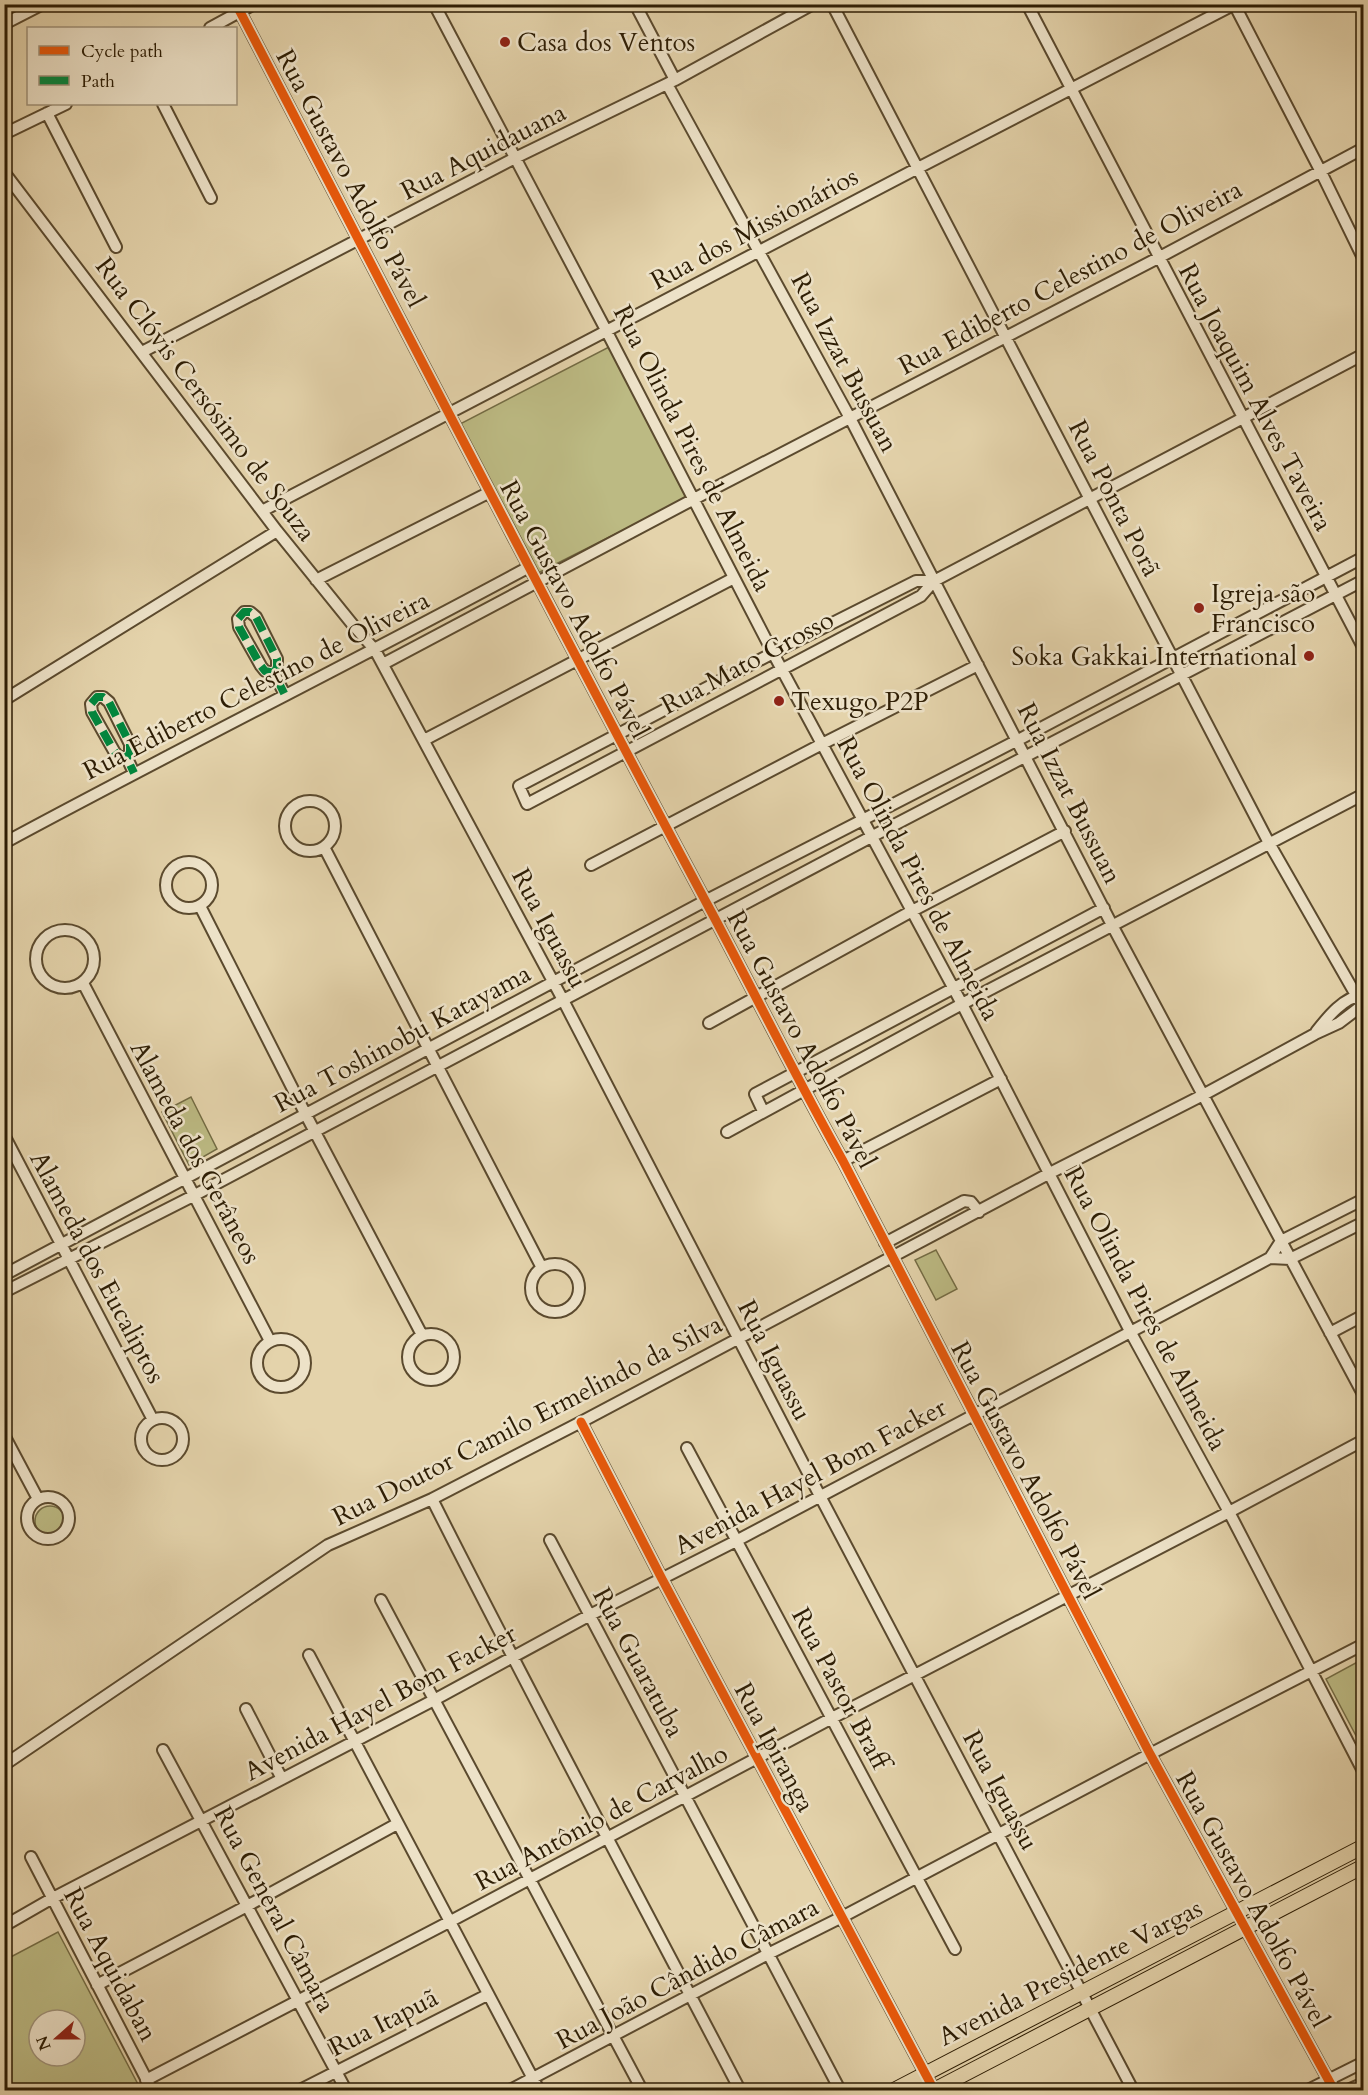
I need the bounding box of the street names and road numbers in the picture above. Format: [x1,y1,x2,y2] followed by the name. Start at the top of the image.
[268,43,434,314] street label: Rua Gustavo Adolfo Pável
[395,95,572,208] street label: Rua Aquidauana
[644,159,864,298] street label: Rua dos Missionários
[892,172,1248,383] street label: Rua Ediberto Celestino de Oliveira
[87,250,324,548] street label: Rua Clóvis Cersósimo de Souza
[1170,257,1341,537] street label: Rua Joaquim Alves Taveira
[782,266,907,458] street label: Rua Izzat Bussuan
[605,299,780,598] street label: Rua Olinda Pires de Almeida
[1060,414,1169,583] street label: Rua Ponta Porã
[492,474,658,745] street label: Rua Gustavo Adolfo Pável
[77,583,435,788] street label: Rua Ediberto Celestino de Oliveira
[655,602,840,723] street label: Rua Mato Grosso
[1009,697,1130,890] street label: Rua Izzat Bussuan
[829,730,1008,1027] street label: Rua Olinda Pires de Almeida
[503,862,596,994] street label: Rua Iguassu
[719,904,885,1175] street label: Rua Gustavo Adolfo Pável
[268,956,537,1121] street label: Rua Toshinobu Katayama
[122,1034,269,1270] street label: Alameda dos Gerâneos
[22,1145,174,1389] street label: Alameda dos Eucaliptos
[1056,1160,1235,1457] street label: Rua Olinda Pires de Almeida
[729,1294,820,1427] street label: Rua Iguassu
[326,1307,728,1534] street label: Rua Doutor Camilo Ermelindo da Silva
[943,1335,1109,1606] street label: Rua Gustavo Adolfo Pável
[668,1390,953,1563] street label: Avenida Hayel Bom Facker
[584,1581,693,1743] street label: Rua Guaratuba
[783,1601,900,1779] street label: Rua Pastor Braff
[238,1616,523,1789] street label: Avenida Hayel Bom Facker
[726,1676,823,1818] street label: Rua Ipiranga
[954,1724,1047,1856] street label: Rua Iguassu
[469,1736,734,1899] street label: Rua Antônio de Carvalho
[1167,1765,1338,2034] street label: Rua Gustavo Adolfo Pável
[205,1800,344,2018] street label: Rua General Câmara
[55,1881,166,2047] street label: Rua Aquidaban
[550,1889,825,2058] street label: Rua João Cândido Câmara
[932,1891,1208,2054] street label: Avenida Presidente Vargas
[323,1980,444,2065] street label: Rua Itapuã

